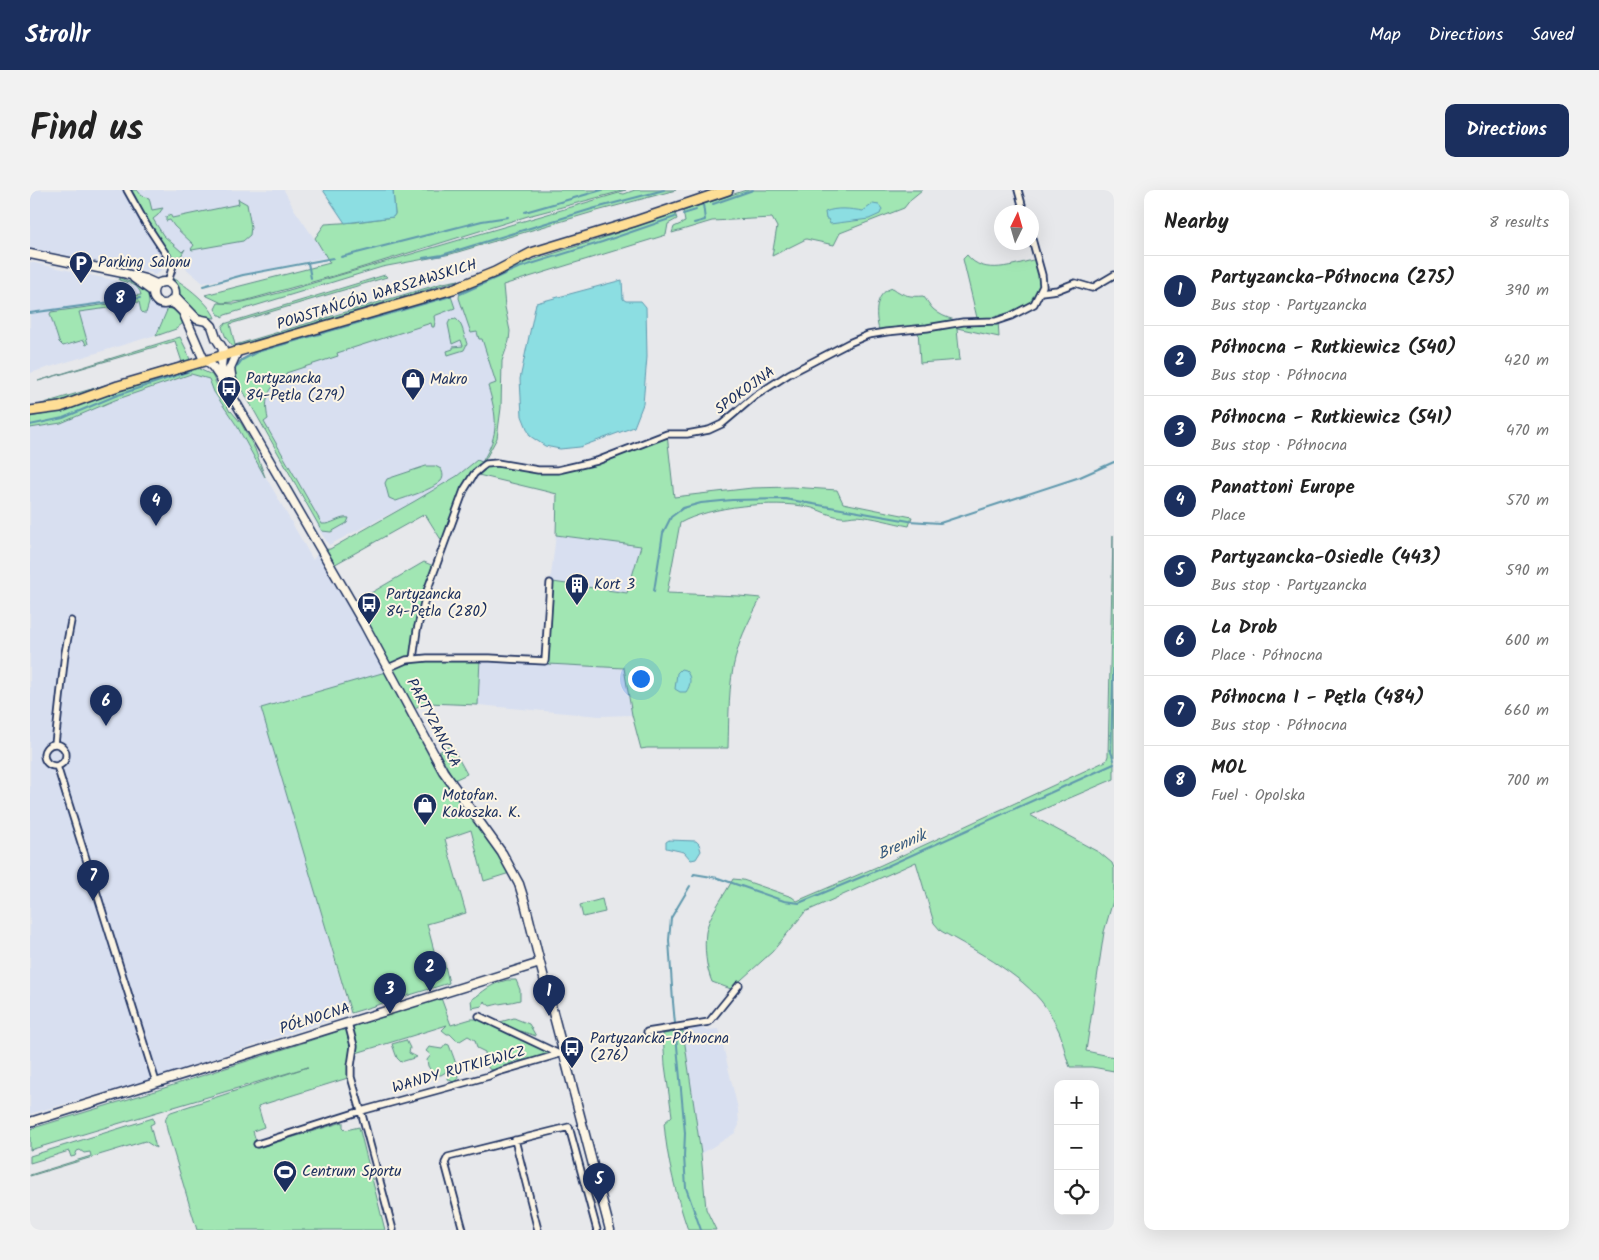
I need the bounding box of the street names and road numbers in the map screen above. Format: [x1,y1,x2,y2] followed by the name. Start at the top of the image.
[274,253,480,337] street label: POWSTAŃCÓW WARSZAWSKICH
[710,361,780,421] street label: SPOKOJNA
[399,674,467,772] street label: PARTYZANCKA
[277,997,353,1041] street label: PÓŁNOCNA
[389,1039,529,1101] street label: WANDY RUTKIEWICZ

